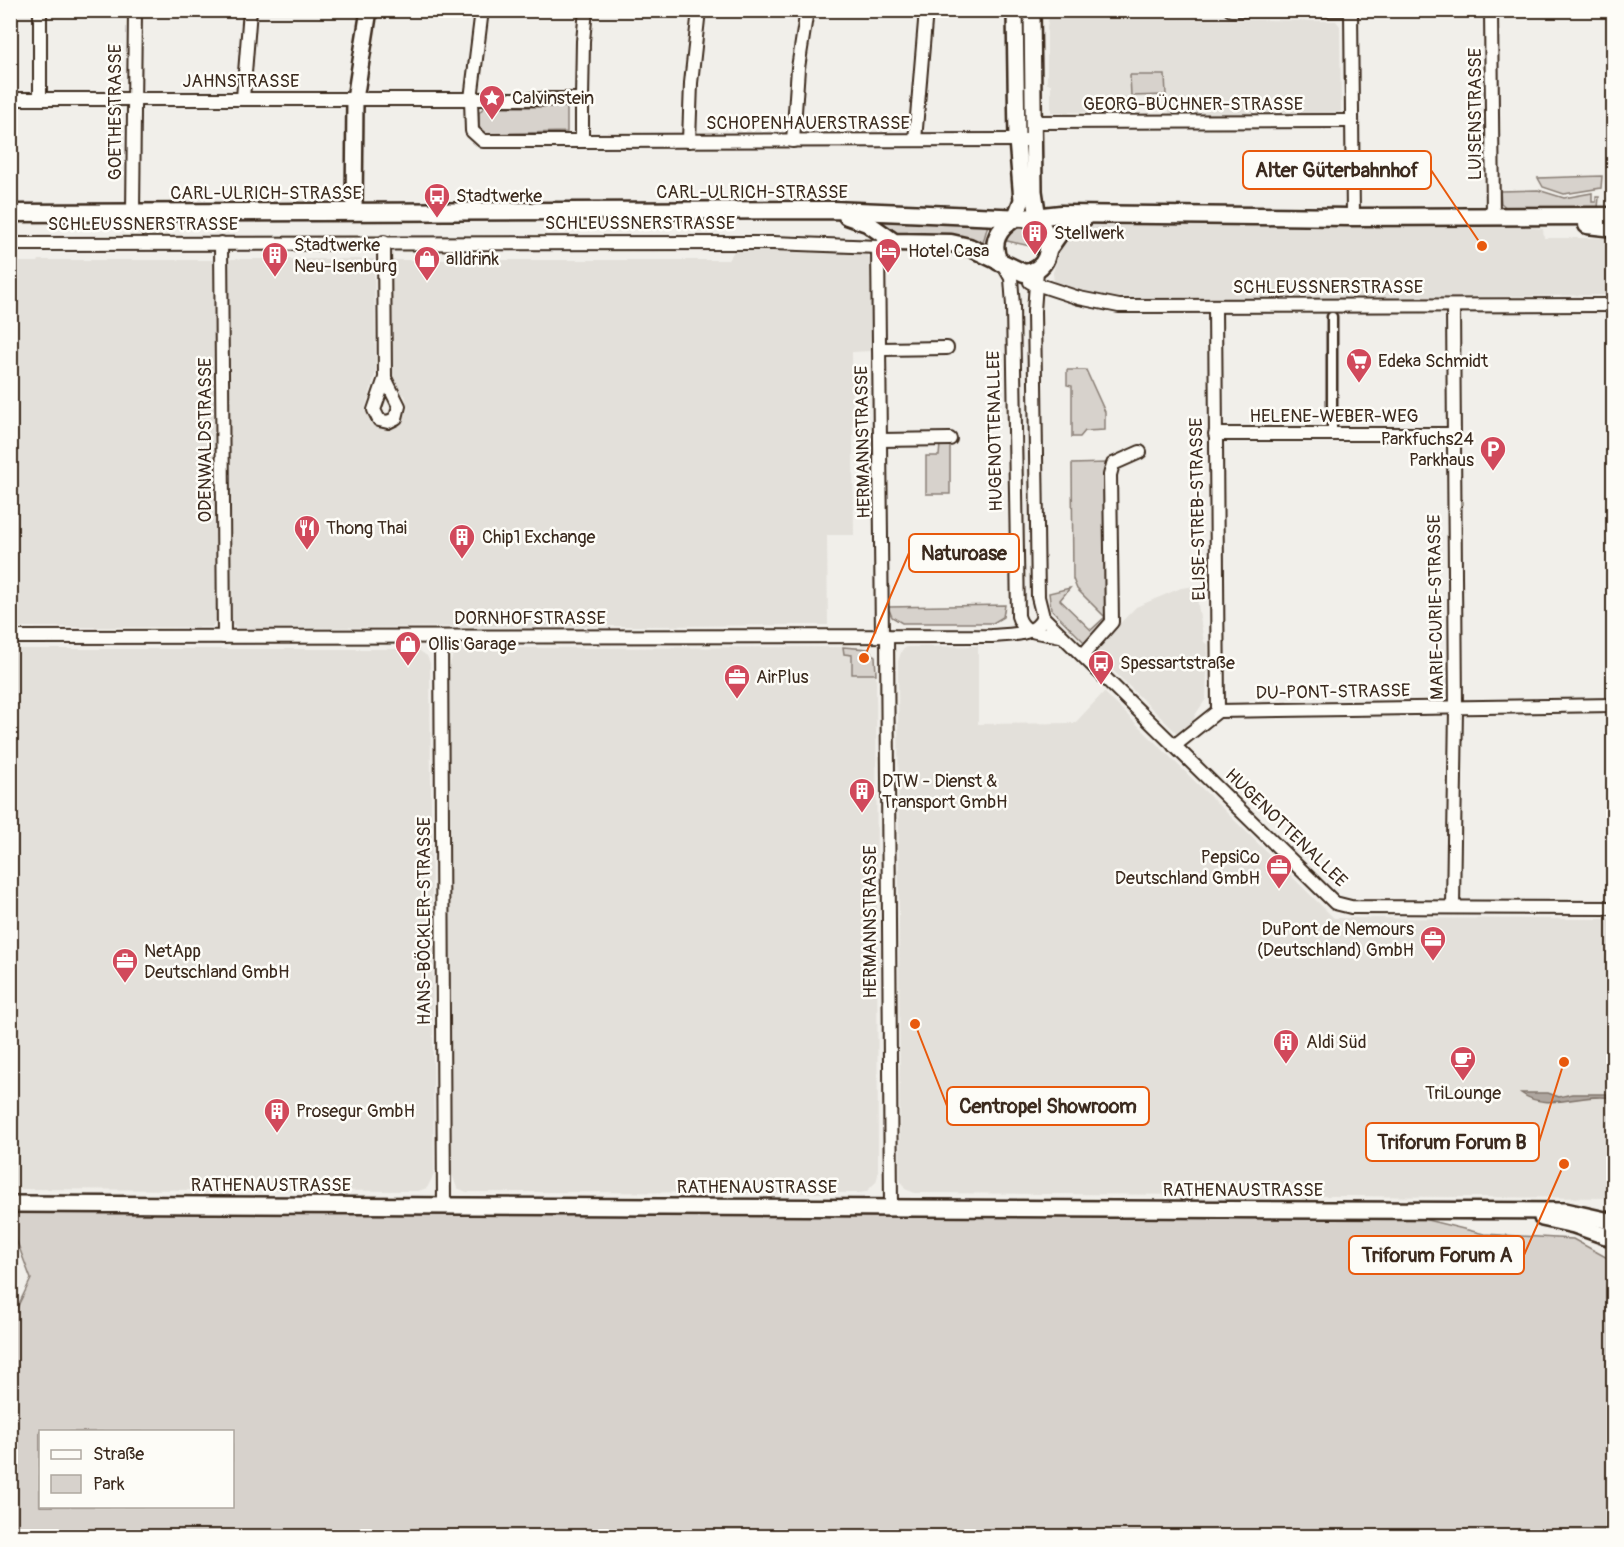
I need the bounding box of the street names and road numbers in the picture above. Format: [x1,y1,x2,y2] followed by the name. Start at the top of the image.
[104,44,127,180] street label: GOETHESTRASSE
[1464,48,1487,180] street label: LUISENSTRASSE
[183,70,299,93] street label: JAHNSTRASSE
[1083,93,1303,116] street label: GEORG-BÜCHNER-STRASSE
[706,112,910,135] street label: SCHOPENHAUERSTRASSE
[656,181,848,204] street label: CARL-ULRICH-STRASSE
[170,182,362,205] street label: CARL-ULRICH-STRASSE
[545,212,735,235] street label: SCHLEUSSNERSTRASSE
[48,213,238,236] street label: SCHLEUSSNERSTRASSE
[1233,276,1423,299] street label: SCHLEUSSNERSTRASSE
[982,350,1008,512] street label: HUGENOTTENALLEE
[194,358,217,522] street label: ODENWALDSTRASSE
[850,365,876,519] street label: HERMANNSTRASSE
[1250,405,1418,428] street label: HELENE-WEBER-WEG
[1185,417,1211,601] street label: ELISE-STREB-STRASSE
[1423,514,1449,700] street label: MARIE-CURIE-STRASSE
[454,607,606,630] street label: DORNHOFSTRASSE
[1255,679,1411,705] street label: DU-PONT-STRASSE
[1220,764,1352,892] street label: HUGENOTTENALLEE
[413,817,436,1025] street label: HANS-BÖCKLER-STRASSE
[859,845,882,999] street label: HERMANNSTRASSE
[191,1174,351,1197] street label: RATHENAUSTRASSE
[677,1176,837,1199] street label: RATHENAUSTRASSE
[1163,1179,1323,1202] street label: RATHENAUSTRASSE

